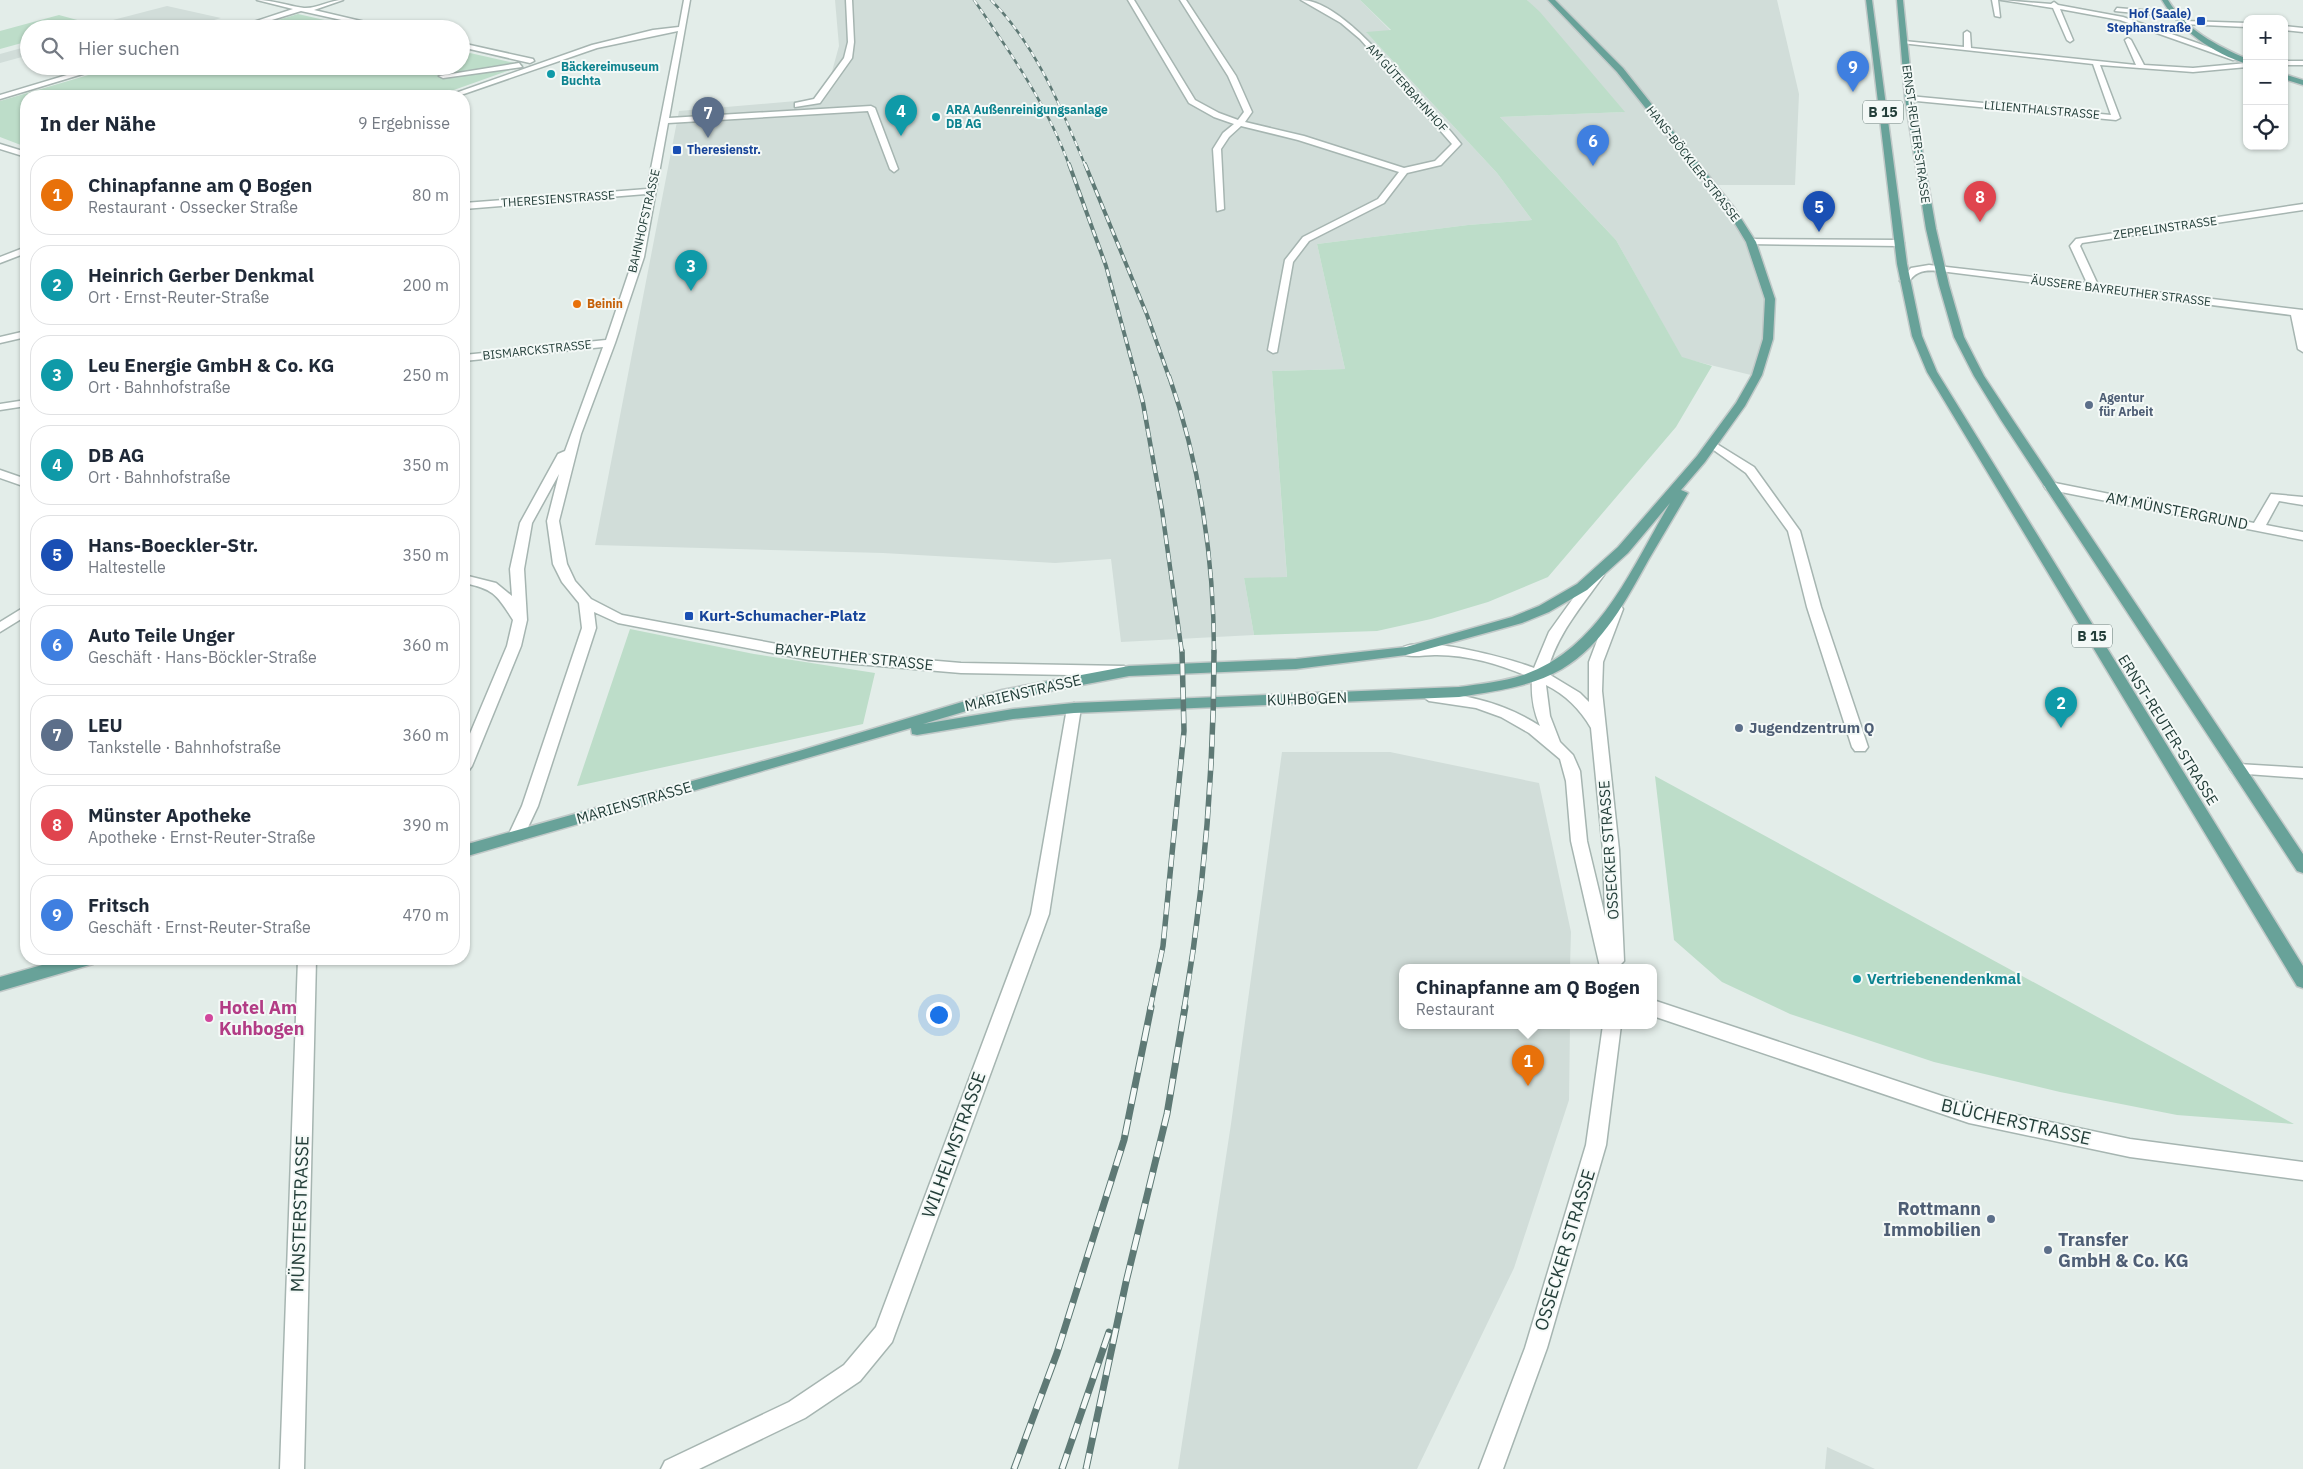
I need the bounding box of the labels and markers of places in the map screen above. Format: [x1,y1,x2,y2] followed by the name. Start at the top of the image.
[2107,6,2191,35] place label: Hof (Saale) Stephanstraße
[2195,15,2207,27] marker: Hof (Saale) Stephanstraße
[1837,51,1869,92] pin: 9
[561,59,659,88] place label: Bäckereimuseum Buchta
[545,68,557,80] marker: Bäckereimuseum Buchta
[885,95,917,136] pin: 4
[692,97,724,138] pin: 7
[946,102,1108,131] place label: ARA Außenreinigungsanlage DB AG
[930,111,942,123] marker: ARA Außenreinigungsanlage DB AG
[1577,125,1609,166] pin: 6
[687,142,761,157] place label: Theresienstr.
[671,144,683,156] marker: Theresienstr.
[1964,181,1996,222] pin: 8
[1803,191,1835,232] pin: 5
[675,250,707,291] pin: 3
[587,296,623,311] place label: Beinin
[571,298,583,310] marker: Beinin
[2099,390,2154,419] place label: Agentur für Arbeit
[2083,399,2095,411] marker: Agentur für Arbeit
[699,606,866,625] place label: Kurt-Schumacher-Platz
[683,610,695,622] marker: Kurt-Schumacher-Platz
[2045,687,2077,728] pin: 2
[1749,718,1874,737] place label: Jugendzentrum Q
[1733,722,1745,734] marker: Jugendzentrum Q
[1867,969,2021,988] place label: Vertriebenendenkmal
[1851,973,1863,985] marker: Vertriebenendenkmal
[219,996,304,1040] place label: Hotel Am Kuhbogen
[203,1012,215,1024] marker: Hotel Am Kuhbogen
[1512,1045,1544,1086] pin: 1
[1883,1197,1981,1241] place label: Rottmann Immobilien
[1985,1213,1997,1225] marker: Rottmann Immobilien
[2058,1228,2189,1272] place label: Transfer GmbH & Co. KG
[2042,1244,2054,1256] marker: Transfer GmbH & Co. KG

